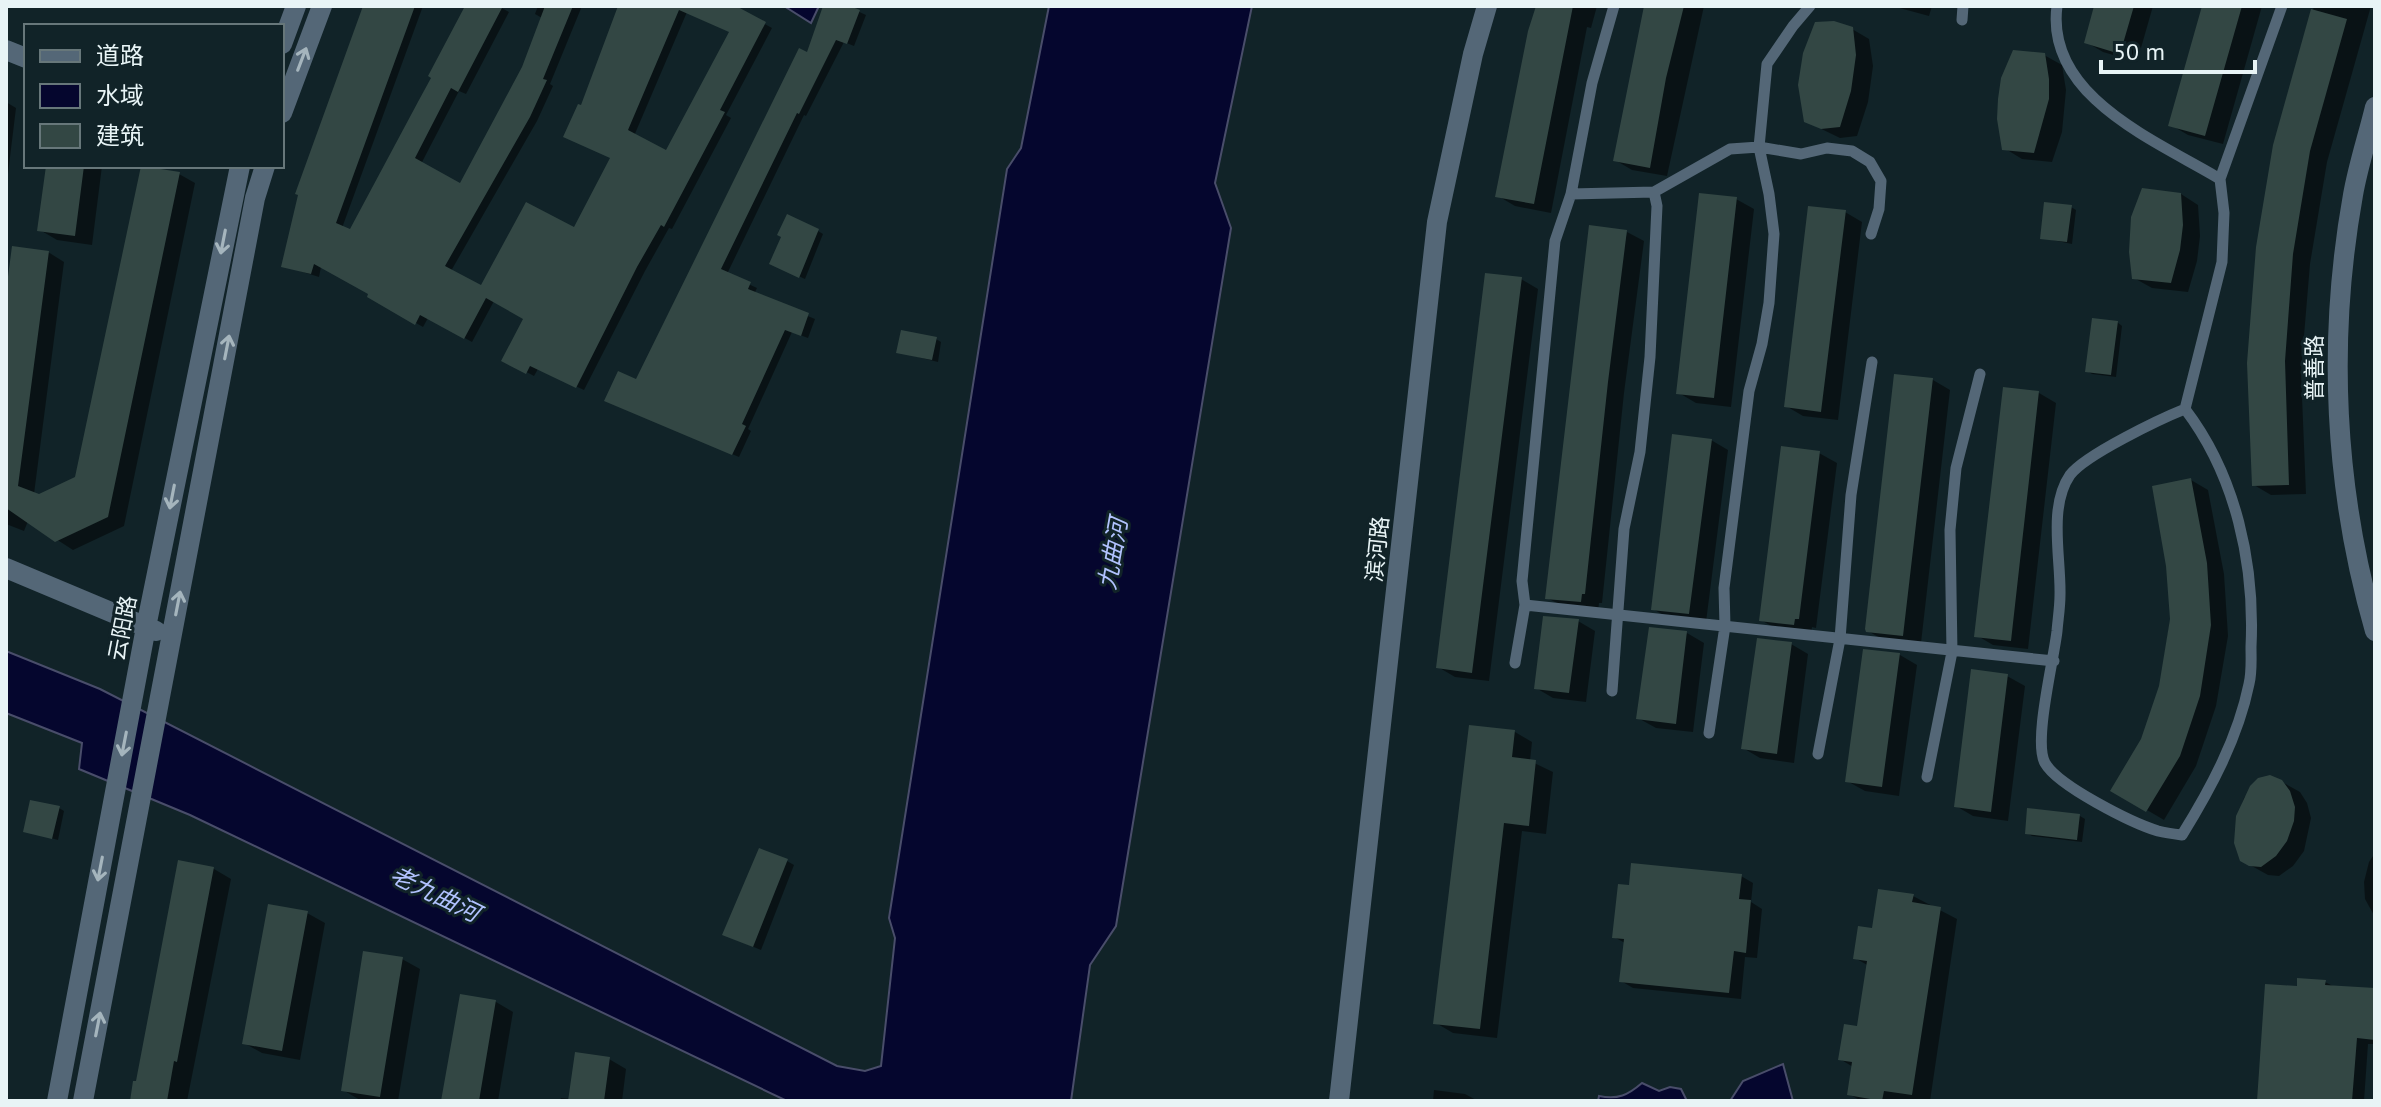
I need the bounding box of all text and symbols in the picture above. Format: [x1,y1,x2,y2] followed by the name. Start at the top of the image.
[24,24,284,168] legend
[2101,24,2255,74] scale bar
[2113,36,2165,67] text: 50 m
[96,40,144,71] text: 道路
[296,48,310,72] one-way arrow
[96,80,144,111] text: 水域
[96,120,144,151] text: 建筑
[214,229,229,254] one-way arrow
[220,335,235,361] one-way arrow
[2300,335,2328,401] street label: 普善路
[164,484,179,509] one-way arrow
[1091,512,1135,592] water label: 九曲河
[1360,515,1394,583] street label: 滨河路
[171,590,186,616] one-way arrow
[102,593,142,663] street label: 云阳路
[116,730,131,756] one-way arrow
[92,856,107,881] one-way arrow
[385,859,489,930] water label: 老九曲河
[91,1012,106,1038] one-way arrow

